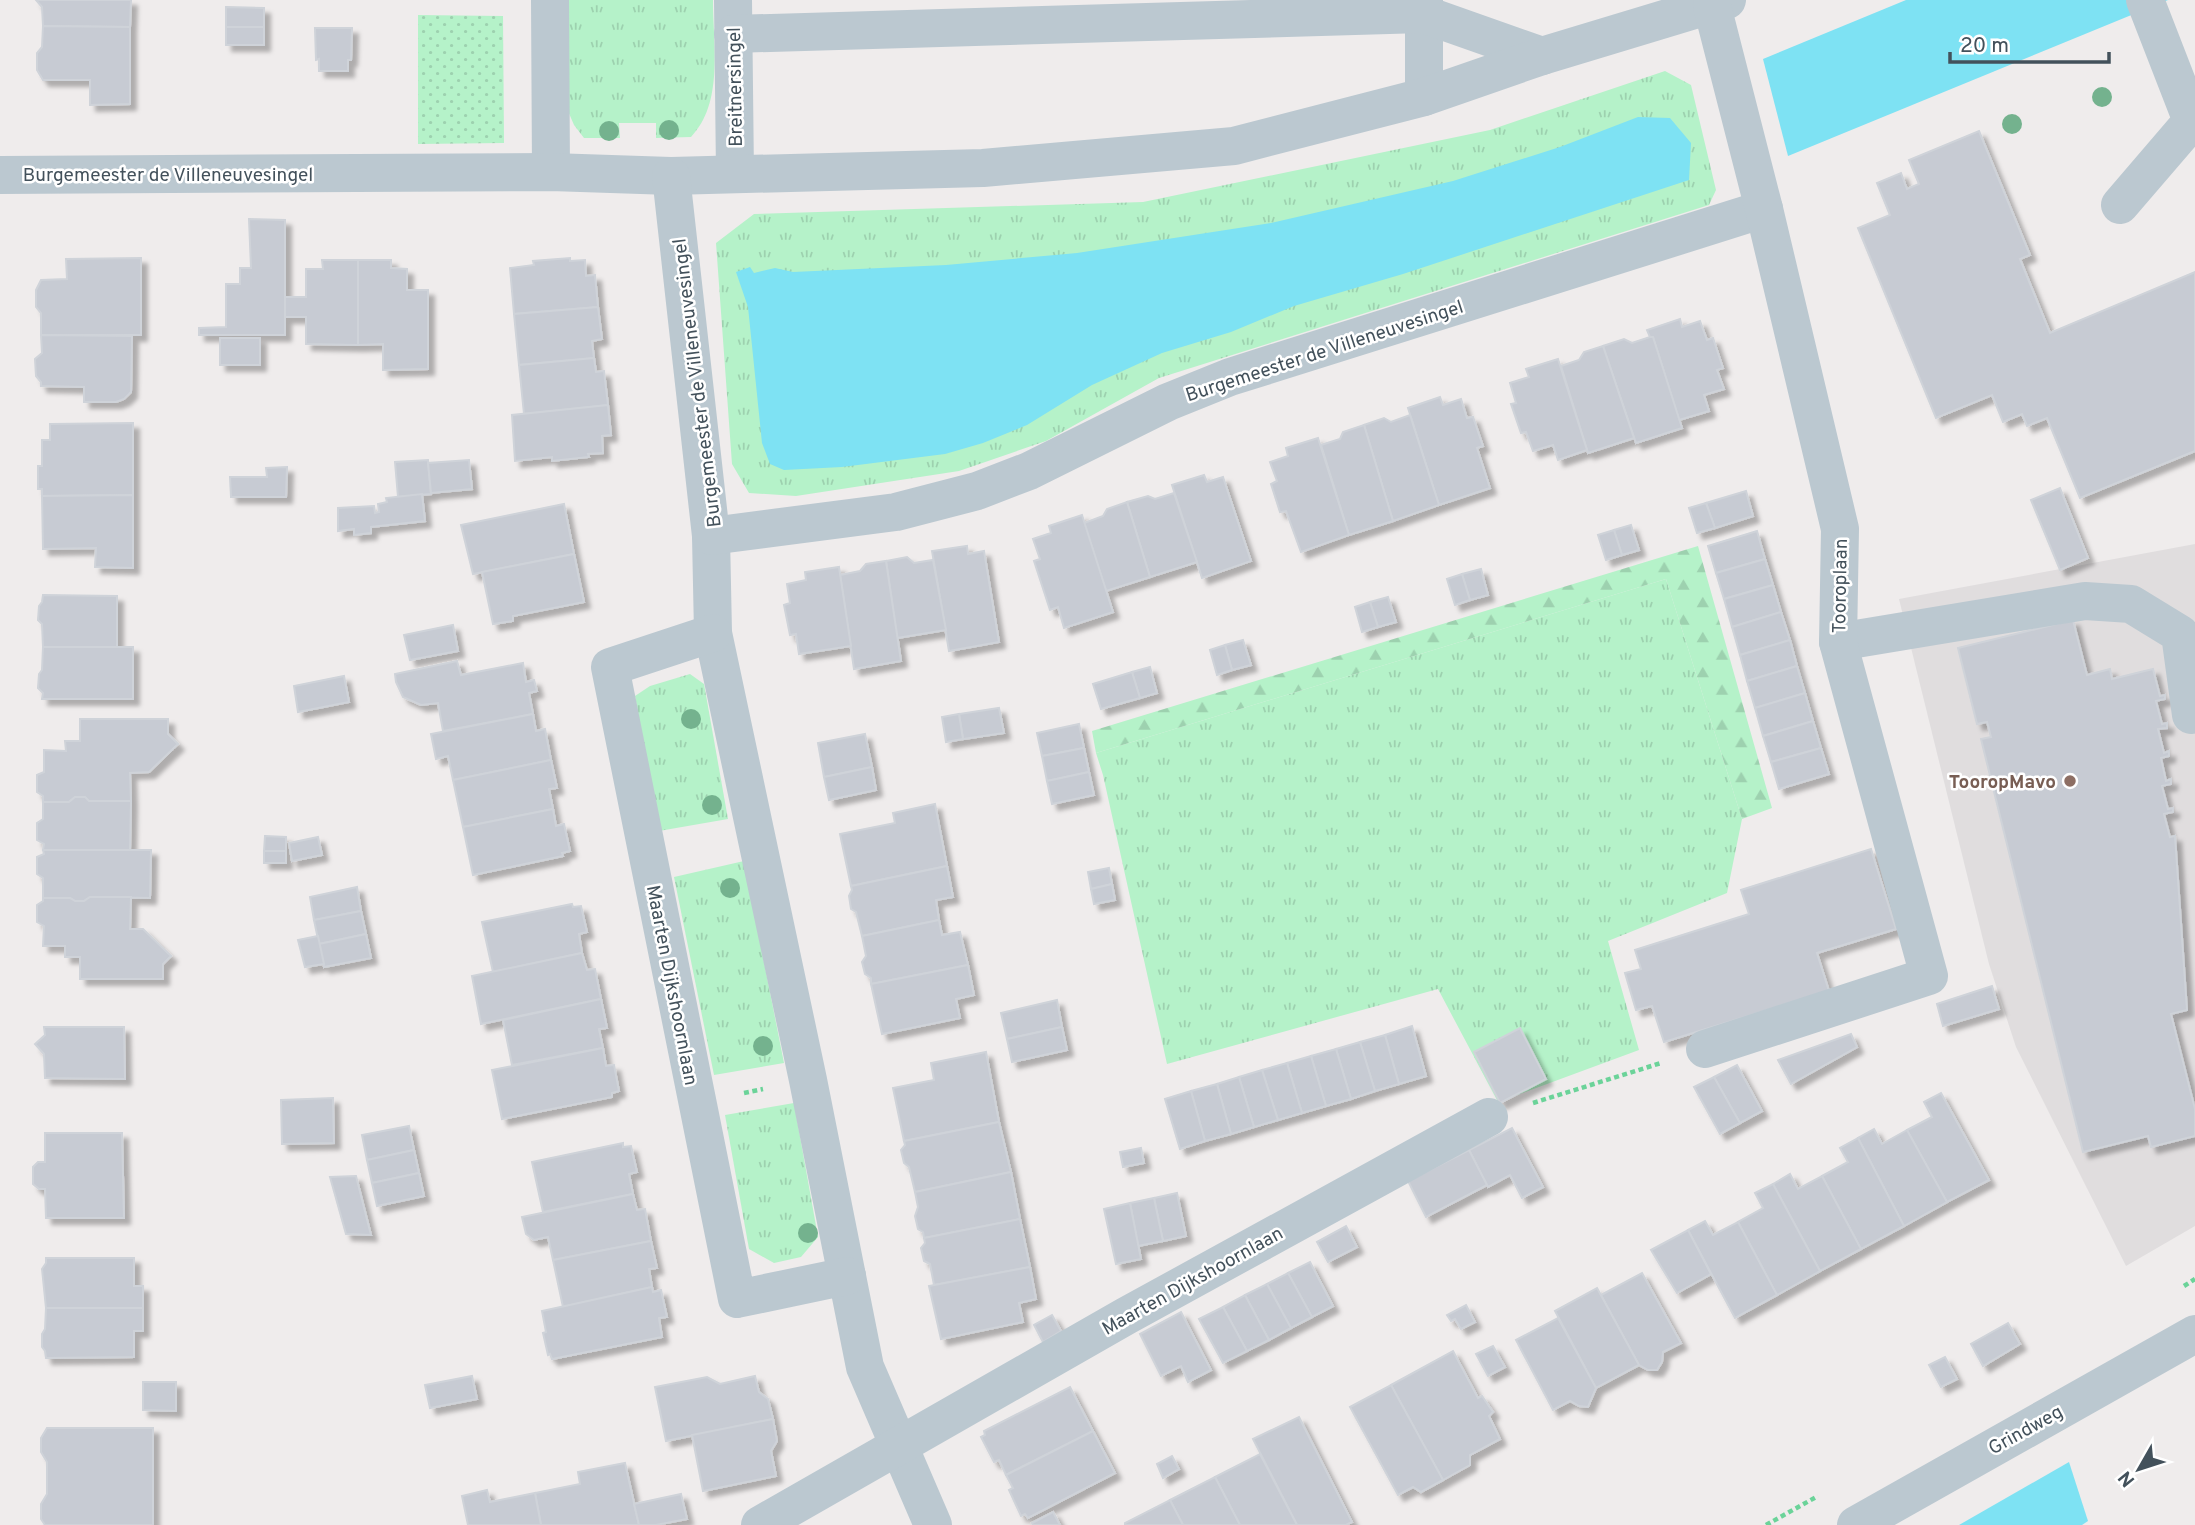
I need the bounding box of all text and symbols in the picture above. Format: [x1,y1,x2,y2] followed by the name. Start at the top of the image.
[1950,21,2109,65] scale bar
[723,27,749,147] street label: Breitnersingel
[1960,33,2009,60] text: 20 m
[23,164,313,188] street label: Burgemeester de Villeneuvesingel
[668,237,728,528] street label: Burgemeester de Villeneuvesingel
[1183,296,1467,408] street label: Burgemeester de Villeneuvesingel
[1828,538,1854,634] street label: Tooroplaan
[1949,771,2056,795] place label: TooropMavo
[2062,773,2078,789] marker: TooropMavo
[640,883,702,1088] street label: Maarten Dijkshoornlaan
[1098,1222,1288,1342] street label: Maarten Dijkshoornlaan
[1985,1400,2067,1461] street label: Grindweg
[2104,1434,2174,1504] north arrow
[2114,1466,2141,1491] text: N

